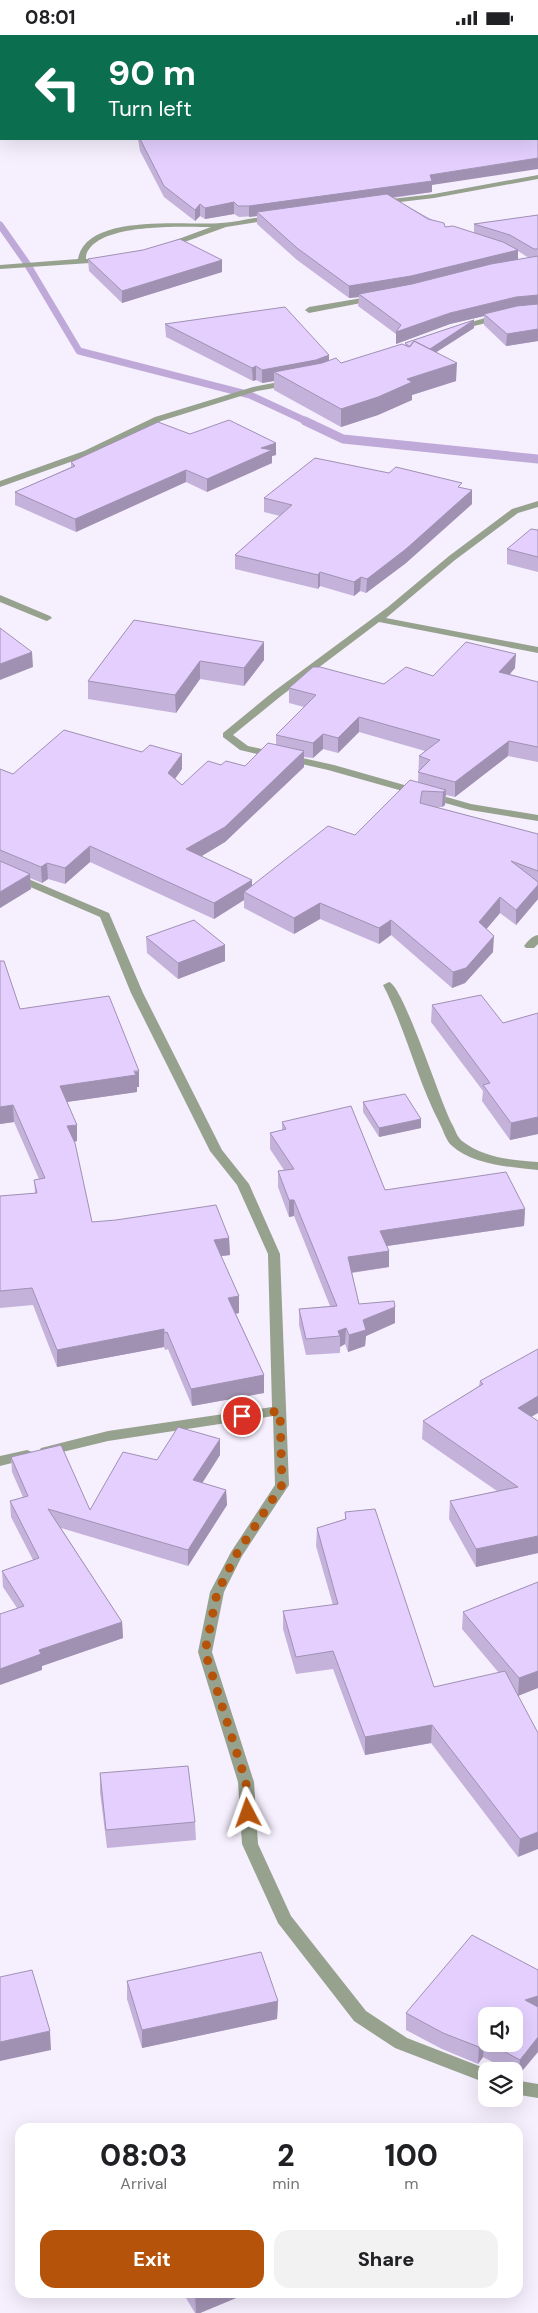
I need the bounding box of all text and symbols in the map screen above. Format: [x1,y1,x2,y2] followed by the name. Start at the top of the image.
[25,5,76,30] text: 08:01
[108,50,196,96] text: 90 m
[25,55,90,120] icon: left
[108,94,192,123] text: Turn left
[221,1395,263,1437] pin
[228,1402,256,1430] icon: arrive
[221,1786,273,1838] position arrow
[478,2007,523,2107] map controls
[478,2007,523,2052] button: sound
[478,2062,523,2107] button: layers
[100,2136,187,2175] text: 08:03
[277,2136,295,2175] text: 2
[385,2136,438,2175] text: 100
[120,2173,167,2194] text: Arrival
[272,2173,300,2194] text: min
[404,2173,418,2194] text: m
[40,2230,264,2288] button: Exit
[274,2230,498,2288] button: Share

